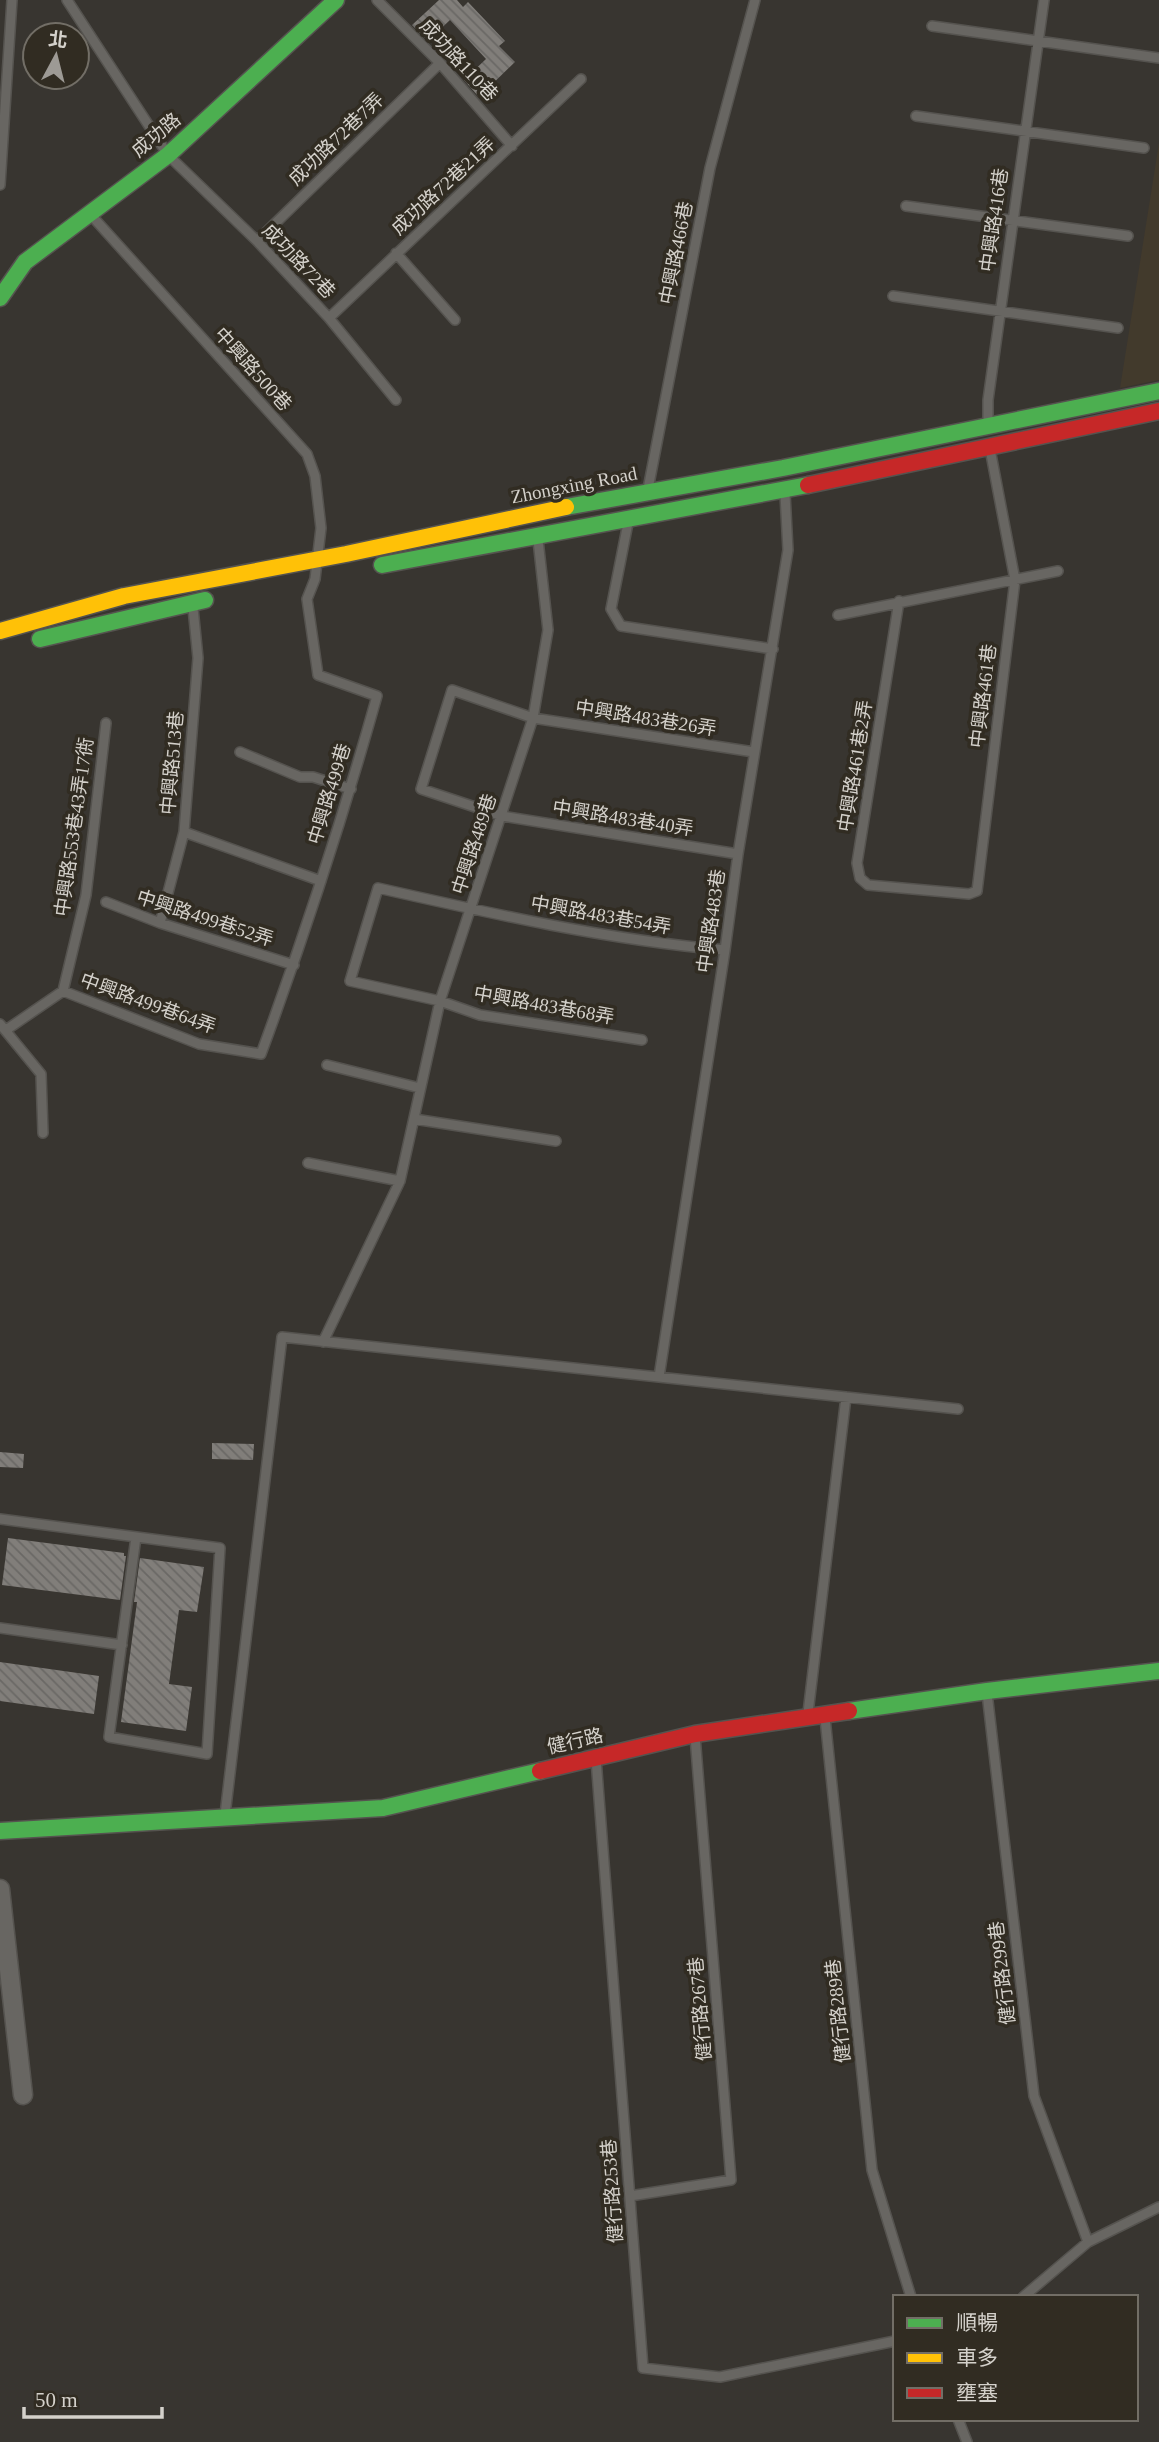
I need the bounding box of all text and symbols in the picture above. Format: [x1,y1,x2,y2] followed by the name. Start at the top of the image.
[416,15,502,105] street label: 成功路110巷
[21,21,91,91] north arrow
[47,28,69,51] text: 北
[284,89,388,189] street label: 成功路72巷7弄
[127,109,185,161] street label: 成功路
[387,133,499,239] street label: 成功路72巷21弄
[976,167,1012,273] street label: 中興路416巷
[656,200,696,306] street label: 中興路466巷
[258,220,340,302] street label: 成功路72巷
[210,323,296,415] street label: 中興路500巷
[509,462,639,508] street label: Zhongxing Road
[966,643,1000,749] street label: 中興路461巷
[574,696,718,740] street label: 中興路483巷26弄
[834,699,876,833] street label: 中興路461巷2弄
[157,710,187,816] street label: 中興路513巷
[51,736,97,918] street label: 中興路553巷43弄17衖
[304,741,354,847] street label: 中興路499巷
[448,791,500,897] street label: 中興路489巷
[551,796,695,840] street label: 中興路483巷40弄
[693,868,729,974] street label: 中興路483巷
[134,886,276,950] street label: 中興路499巷52弄
[529,892,673,938] street label: 中興路483巷54弄
[77,969,219,1037] street label: 中興路499巷64弄
[472,982,616,1028] street label: 中興路483巷68弄
[545,1724,605,1758] street label: 健行路
[985,1920,1019,2026] street label: 健行路299巷
[685,1956,715,2062] street label: 健行路267巷
[822,1958,854,2064] street label: 健行路289巷
[598,2138,626,2244] street label: 健行路253巷
[893,2295,1138,2421] legend
[956,2311,998,2335] text: 順暢
[956,2346,998,2370] text: 車多
[24,2376,163,2420] scale bar
[956,2381,998,2405] text: 壅塞
[35,2388,78,2412] text: 50 m

